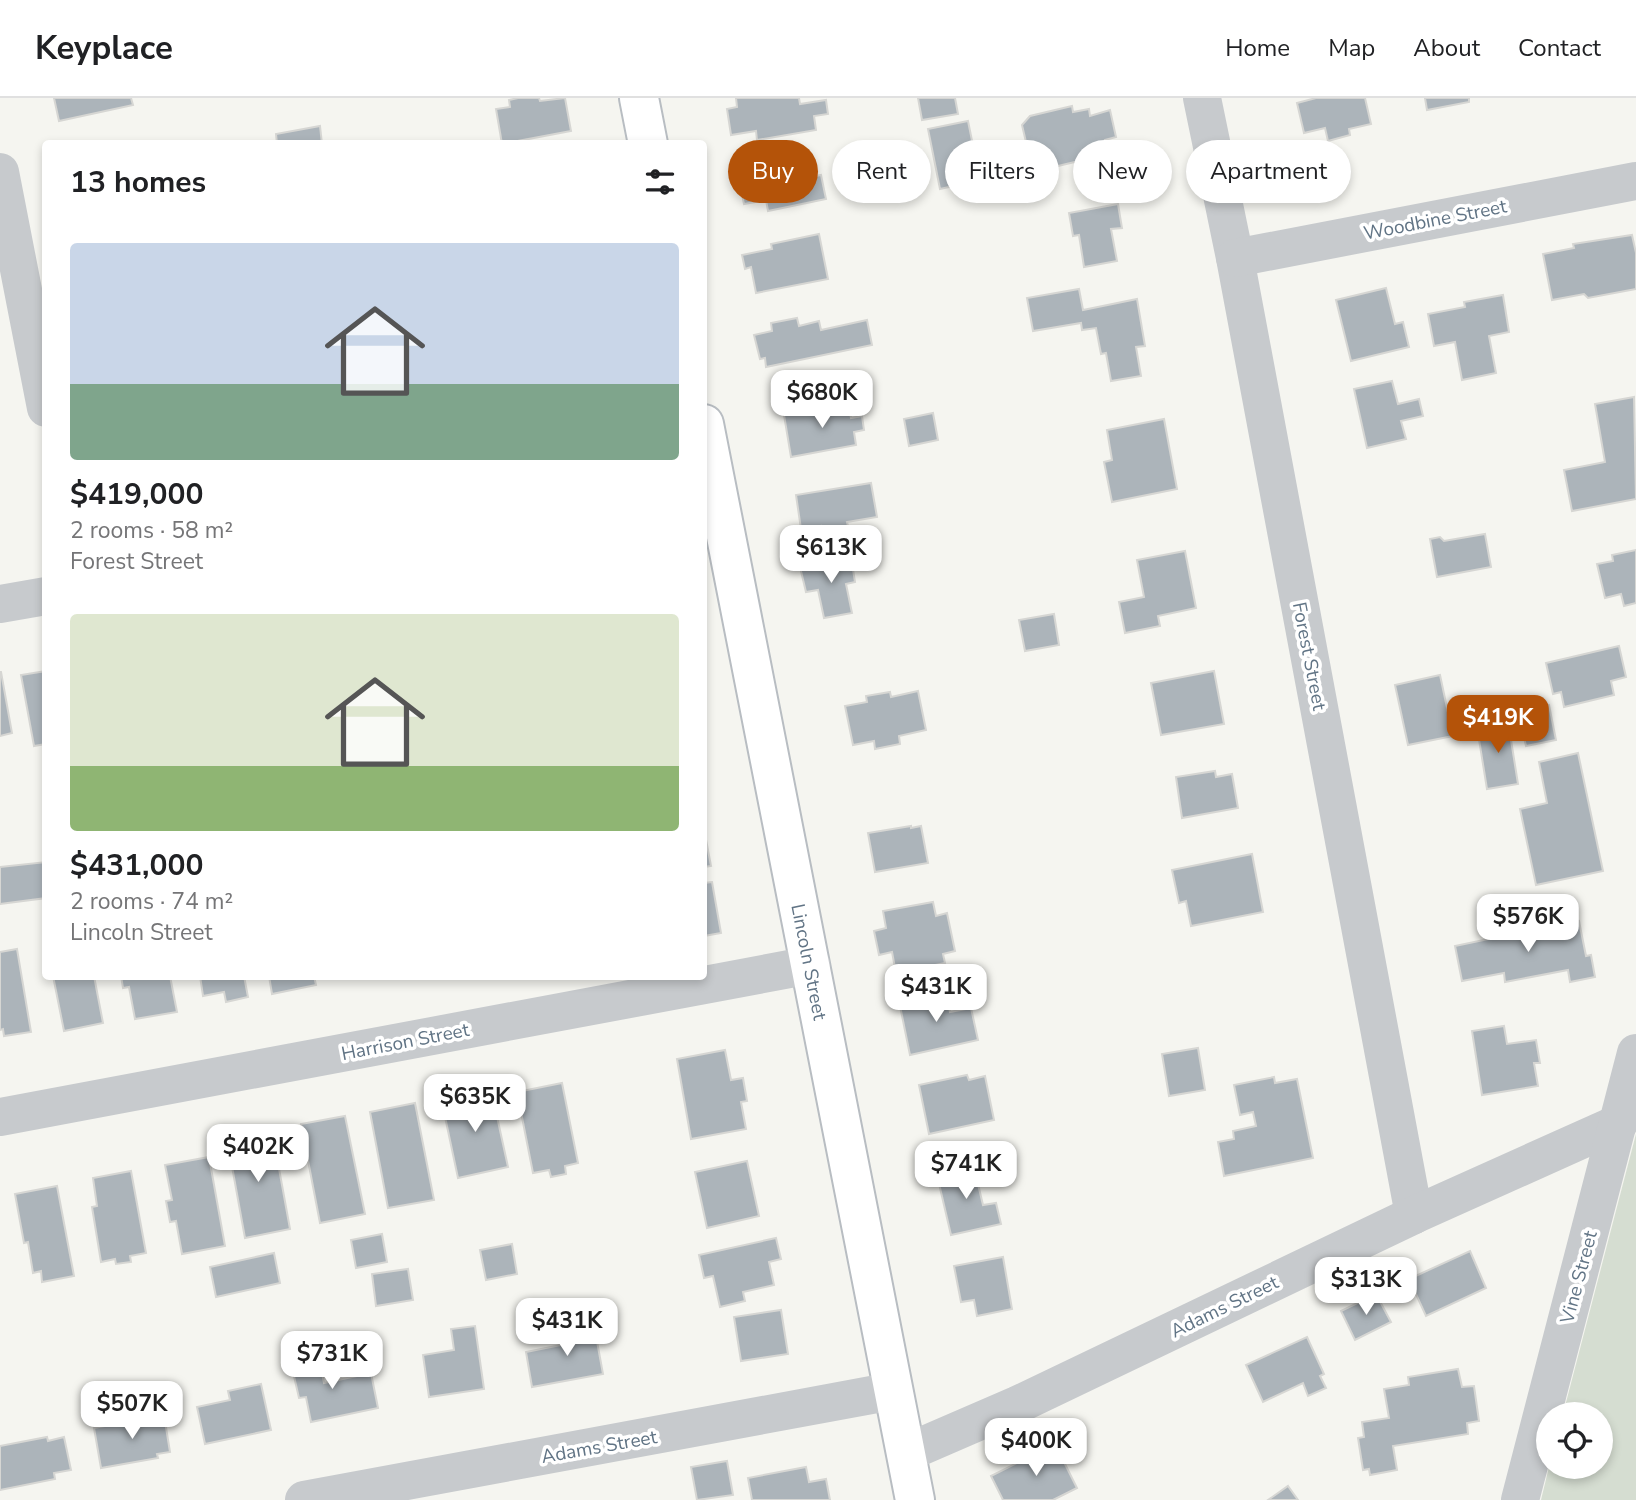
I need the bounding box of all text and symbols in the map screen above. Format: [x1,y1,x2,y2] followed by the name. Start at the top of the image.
[35,26,173,71] text: Keyplace
[1225,32,1290,64] text: Home
[1328,32,1375,64] text: Map
[1413,32,1480,64] text: About
[1518,32,1601,64] text: Contact
[728,140,818,203] chip: Buy
[832,140,931,203] chip: Rent
[945,140,1059,203] chip: Filters
[1073,140,1172,203] chip: New
[1186,140,1351,203] chip: Apartment
[70,162,206,203] text: 13 homes
[641,163,679,201] icon: filters
[1361,193,1509,247] street label: Woodbine Street
[312,288,438,414] icon: home
[773,370,871,430] pin: $680K
[787,377,857,408] text: $680K
[70,474,203,515] text: $419,000
[70,515,233,546] text: 2 rooms · 58 m²
[782,526,880,585] pin: $613K
[796,532,866,563] text: $613K
[70,546,203,577] text: Forest Street
[1286,600,1332,713] street label: Forest Street
[312,659,438,785] icon: home
[1449,696,1547,755] pin: $419K
[1463,702,1533,733] text: $419K
[70,845,203,886] text: $431,000
[70,886,233,917] text: 2 rooms · 74 m²
[1479,894,1577,954] pin: $576K
[1493,901,1563,932] text: $576K
[784,902,833,1023] street label: Lincoln Street
[70,917,213,948] text: Lincoln Street
[887,964,985,1024] pin: $431K
[901,971,971,1002] text: $431K
[339,1017,472,1067] street label: Harrison Street
[426,1074,524,1134] pin: $635K
[440,1081,510,1112] text: $635K
[209,1124,307,1184] pin: $402K
[223,1131,293,1162] text: $402K
[917,1142,1015,1201] pin: $741K
[931,1148,1001,1179] text: $741K
[1554,1228,1604,1328] street label: Vine Street
[1317,1258,1415,1317] pin: $313K
[1331,1264,1401,1295] text: $313K
[1166,1269,1283,1344] street label: Adams Street
[518,1298,616,1358] pin: $431K
[532,1305,602,1336] text: $431K
[283,1332,381,1391] pin: $731K
[297,1338,367,1369] text: $731K
[83,1382,181,1441] pin: $507K
[97,1388,167,1419] text: $507K
[1536,1402,1613,1479] map controls
[1536,1402,1613,1479] button: locate
[987,1418,1085,1478] pin: $400K
[539,1424,659,1470] street label: Adams Street
[1001,1425,1071,1456] text: $400K

